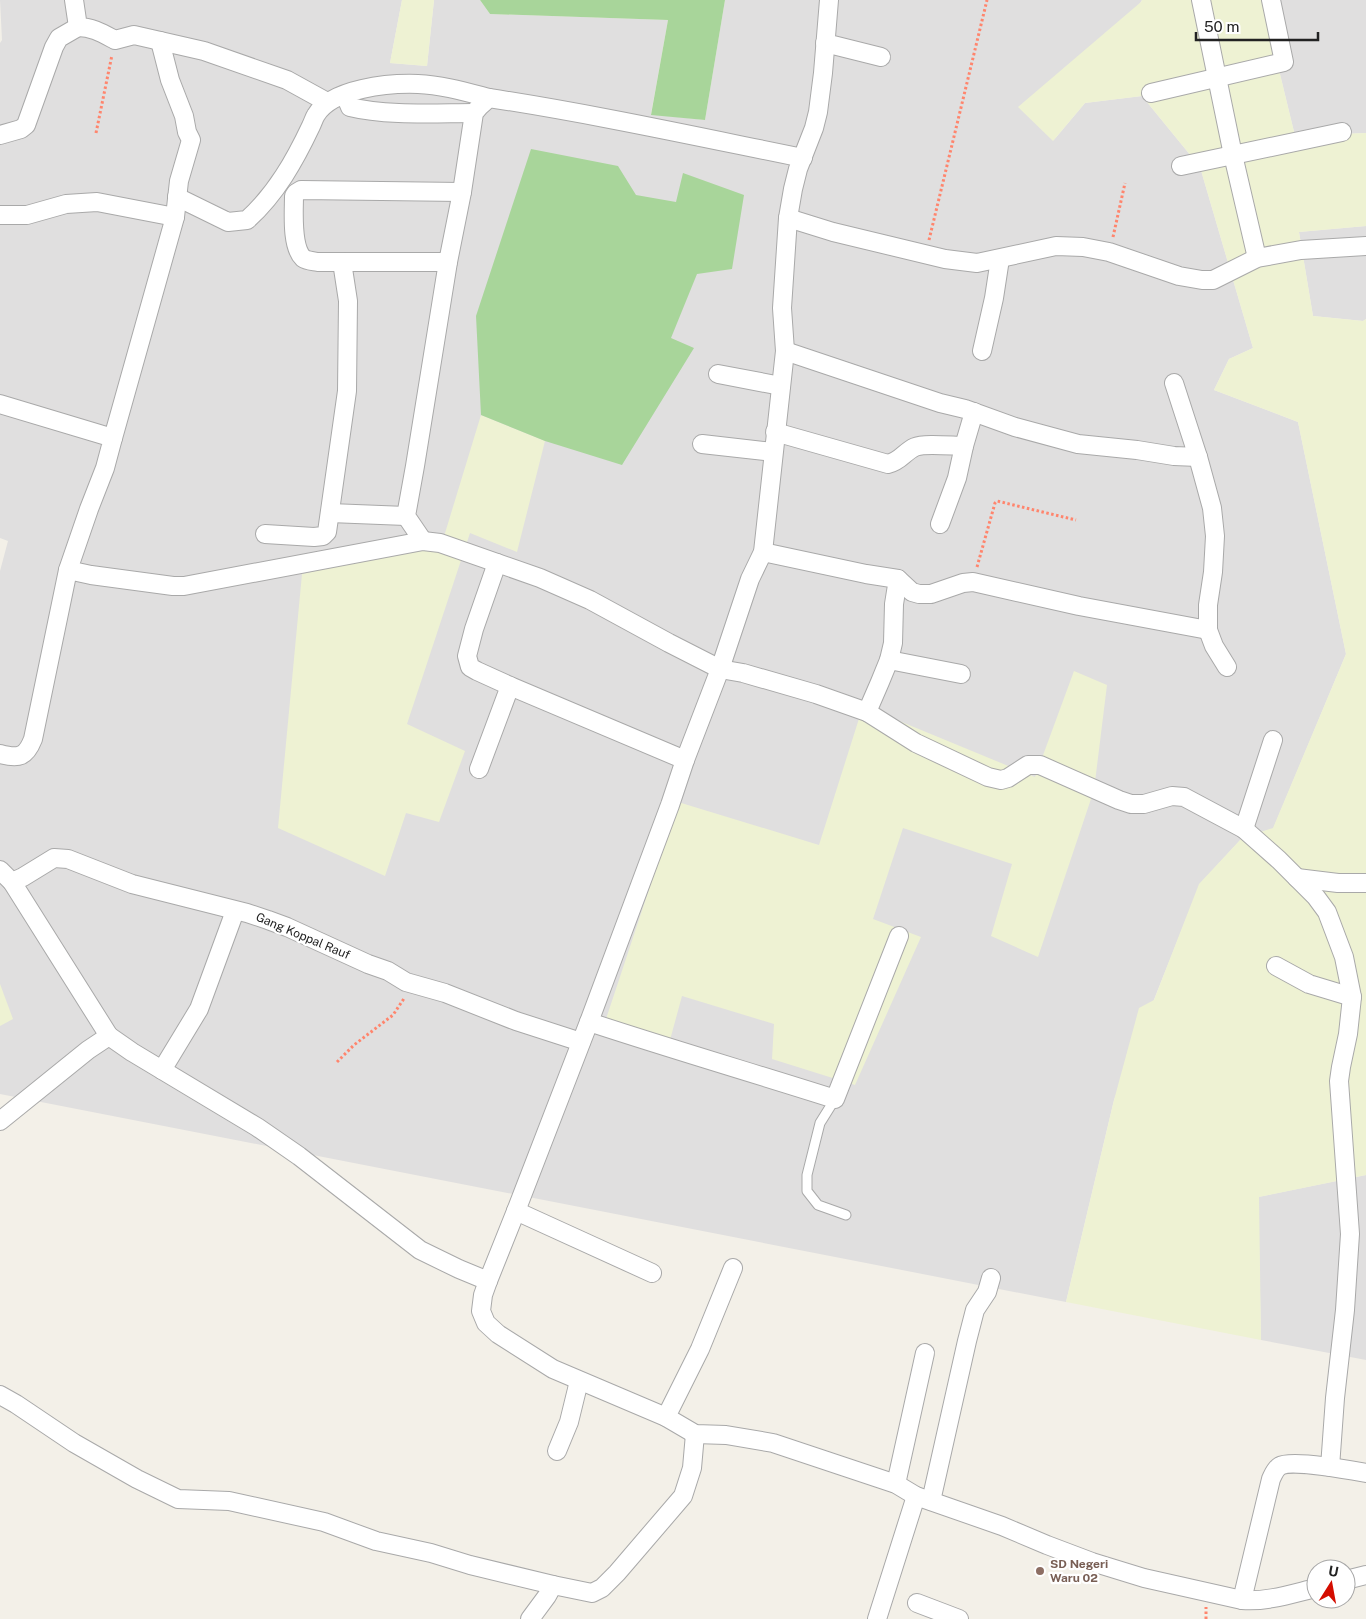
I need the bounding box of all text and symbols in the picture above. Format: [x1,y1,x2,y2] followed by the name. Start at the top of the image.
[1196,10,1318,42] scale bar
[1204,18,1239,35] text: 50 m
[254,910,353,962] street label: Gang Koppal Rauf
[1050,1557,1108,1585] place label: SD Negeri Waru 02
[1306,1559,1356,1609] north arrow
[1327,1562,1340,1580] text: U
[1034,1565,1046,1577] marker: SD Negeri Waru 02

